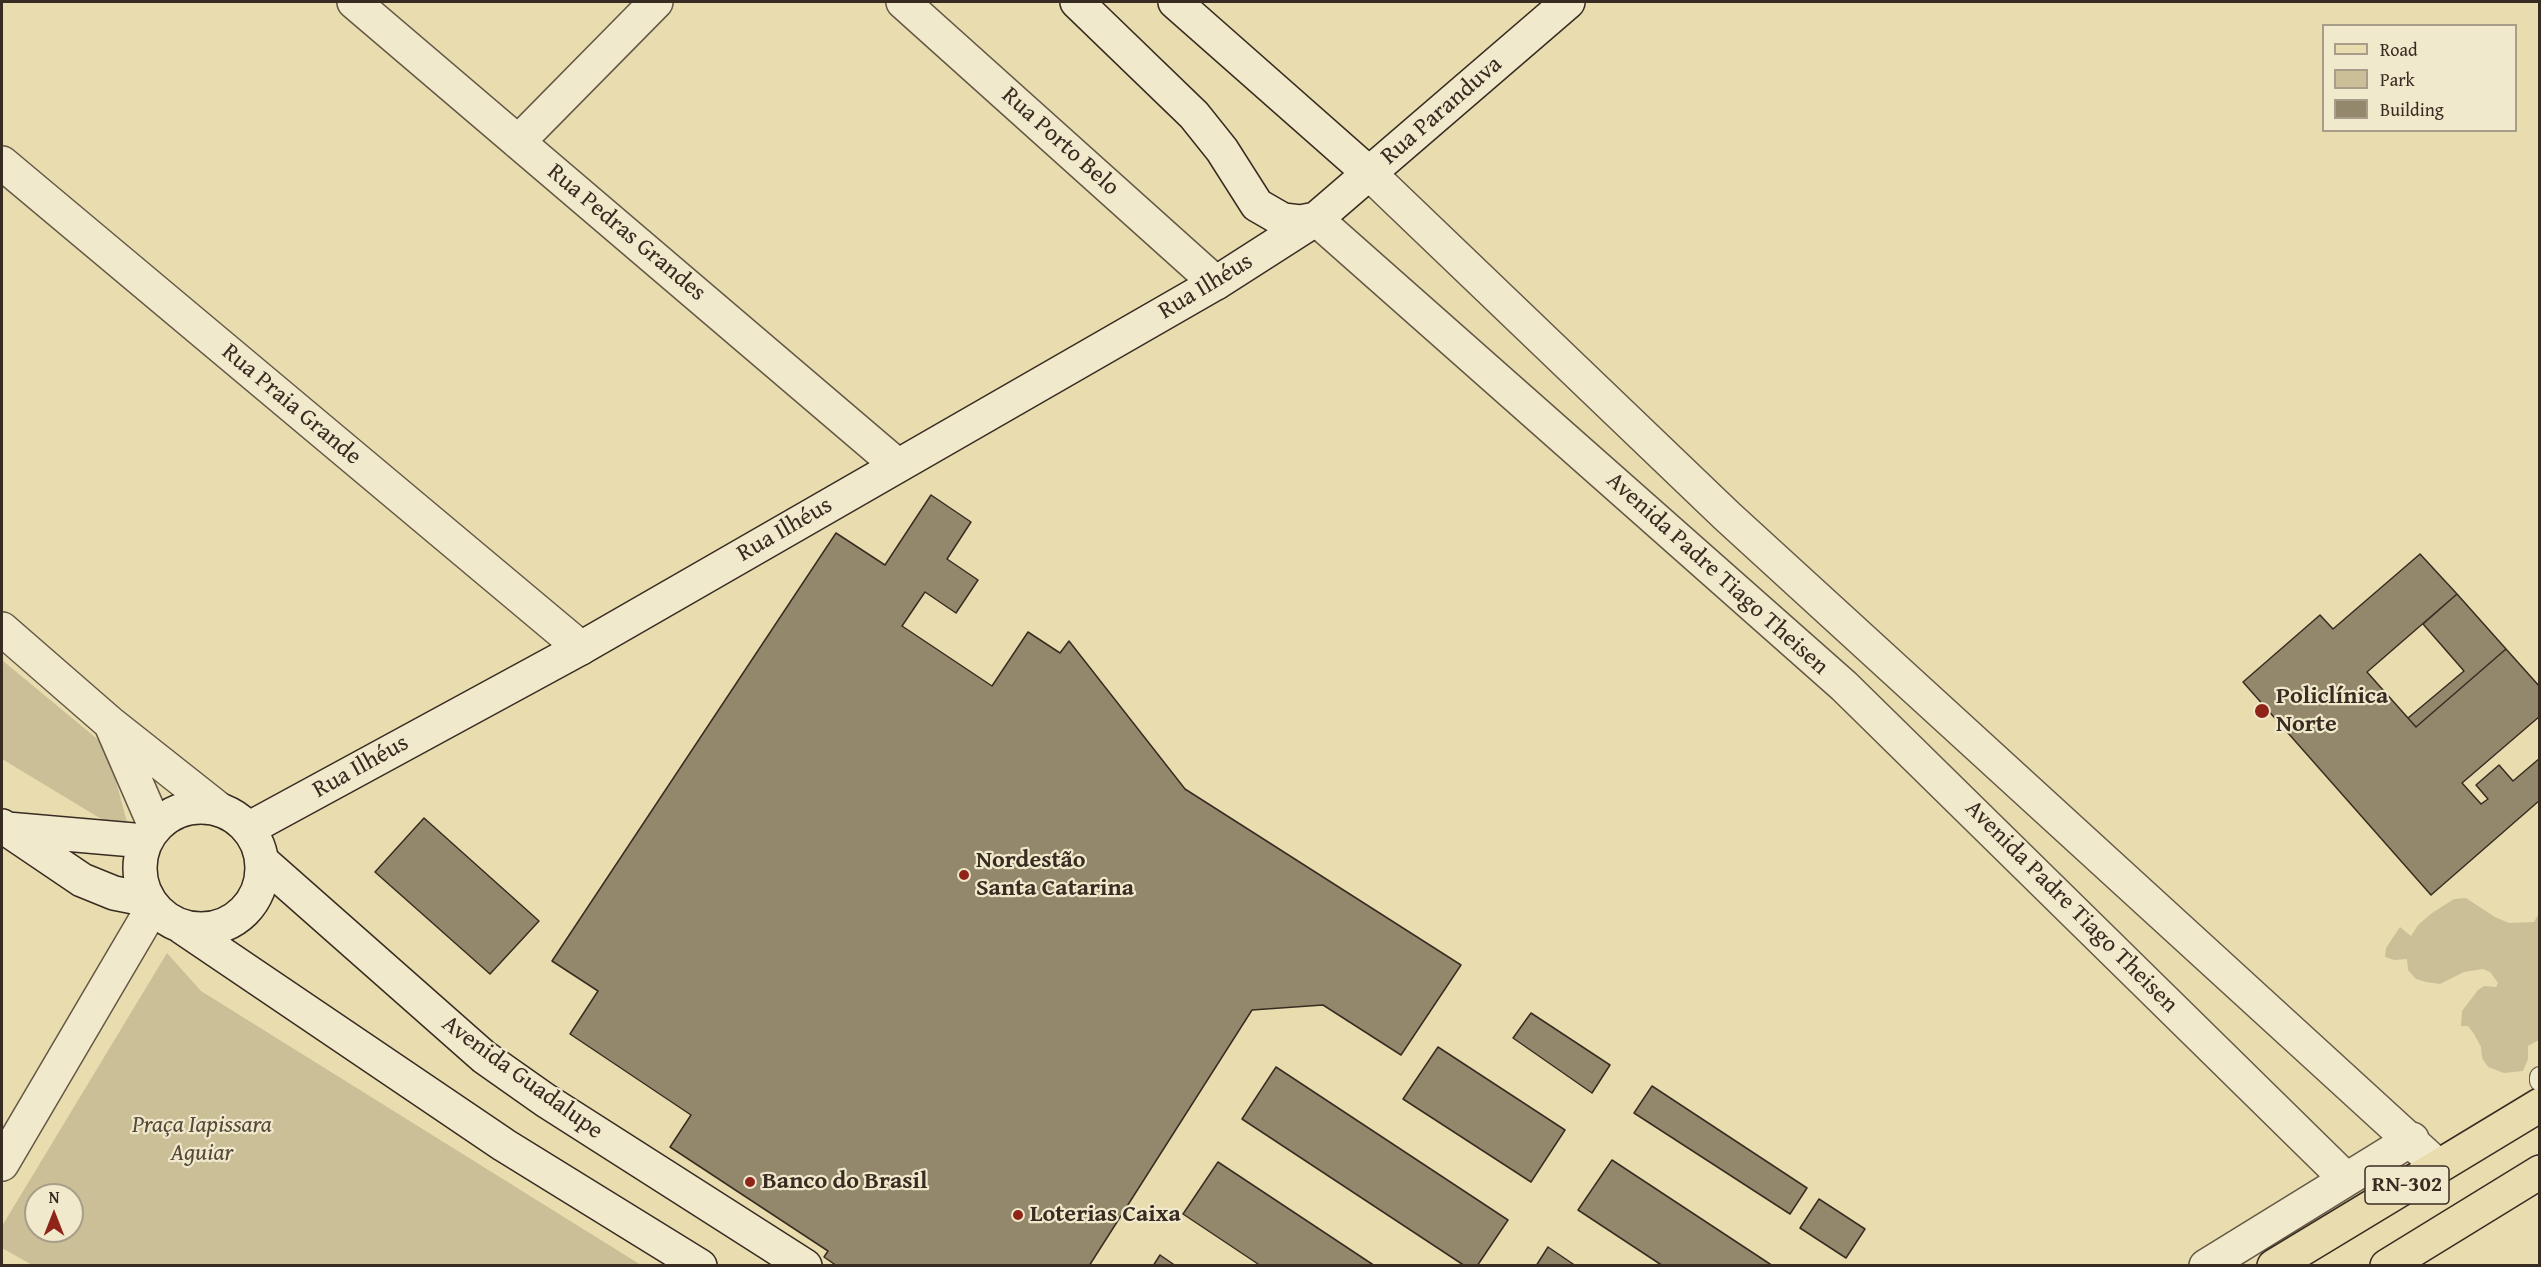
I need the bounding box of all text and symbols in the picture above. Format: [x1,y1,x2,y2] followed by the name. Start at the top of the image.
[2322,24,2517,132] legend
[2380,36,2418,63] text: Road
[1376,51,1508,171] street label: Rua Paranduva
[2380,66,2415,93] text: Park
[995,82,1125,202] street label: Rua Porto Belo
[2380,96,2444,123] text: Building
[541,158,711,308] street label: Rua Pedras Grandes
[1154,248,1258,326] street label: Rua Ilhéus
[215,338,367,472] street label: Rua Praia Grande
[1600,467,1834,681] street label: Avenida Padre Tiago Theisen
[732,491,838,569] street label: Rua Ilhéus
[2276,683,2388,739] place label: Policlínica Norte
[2253,702,2271,720] marker: Policlínica Norte
[308,729,414,805] street label: Rua Ilhéus
[1959,795,2183,1019] street label: Avenida Padre Tiago Theisen
[976,847,1134,903] place label: Nordestão Santa Catarina
[957,868,971,882] marker: Nordestão Santa Catarina
[436,1010,608,1146] street label: Avenida Guadalupe
[132,1112,272,1168] park label: Praça Iapissara Aguiar
[2365,1166,2449,1204] road number: RN-302
[762,1168,927,1196] place label: Banco do Brasil
[743,1175,757,1189] marker: Banco do Brasil
[24,1183,84,1243] north arrow
[49,1185,59,1209] text: N
[1030,1201,1181,1229] place label: Loterias Caixa
[1011,1208,1025,1222] marker: Loterias Caixa

